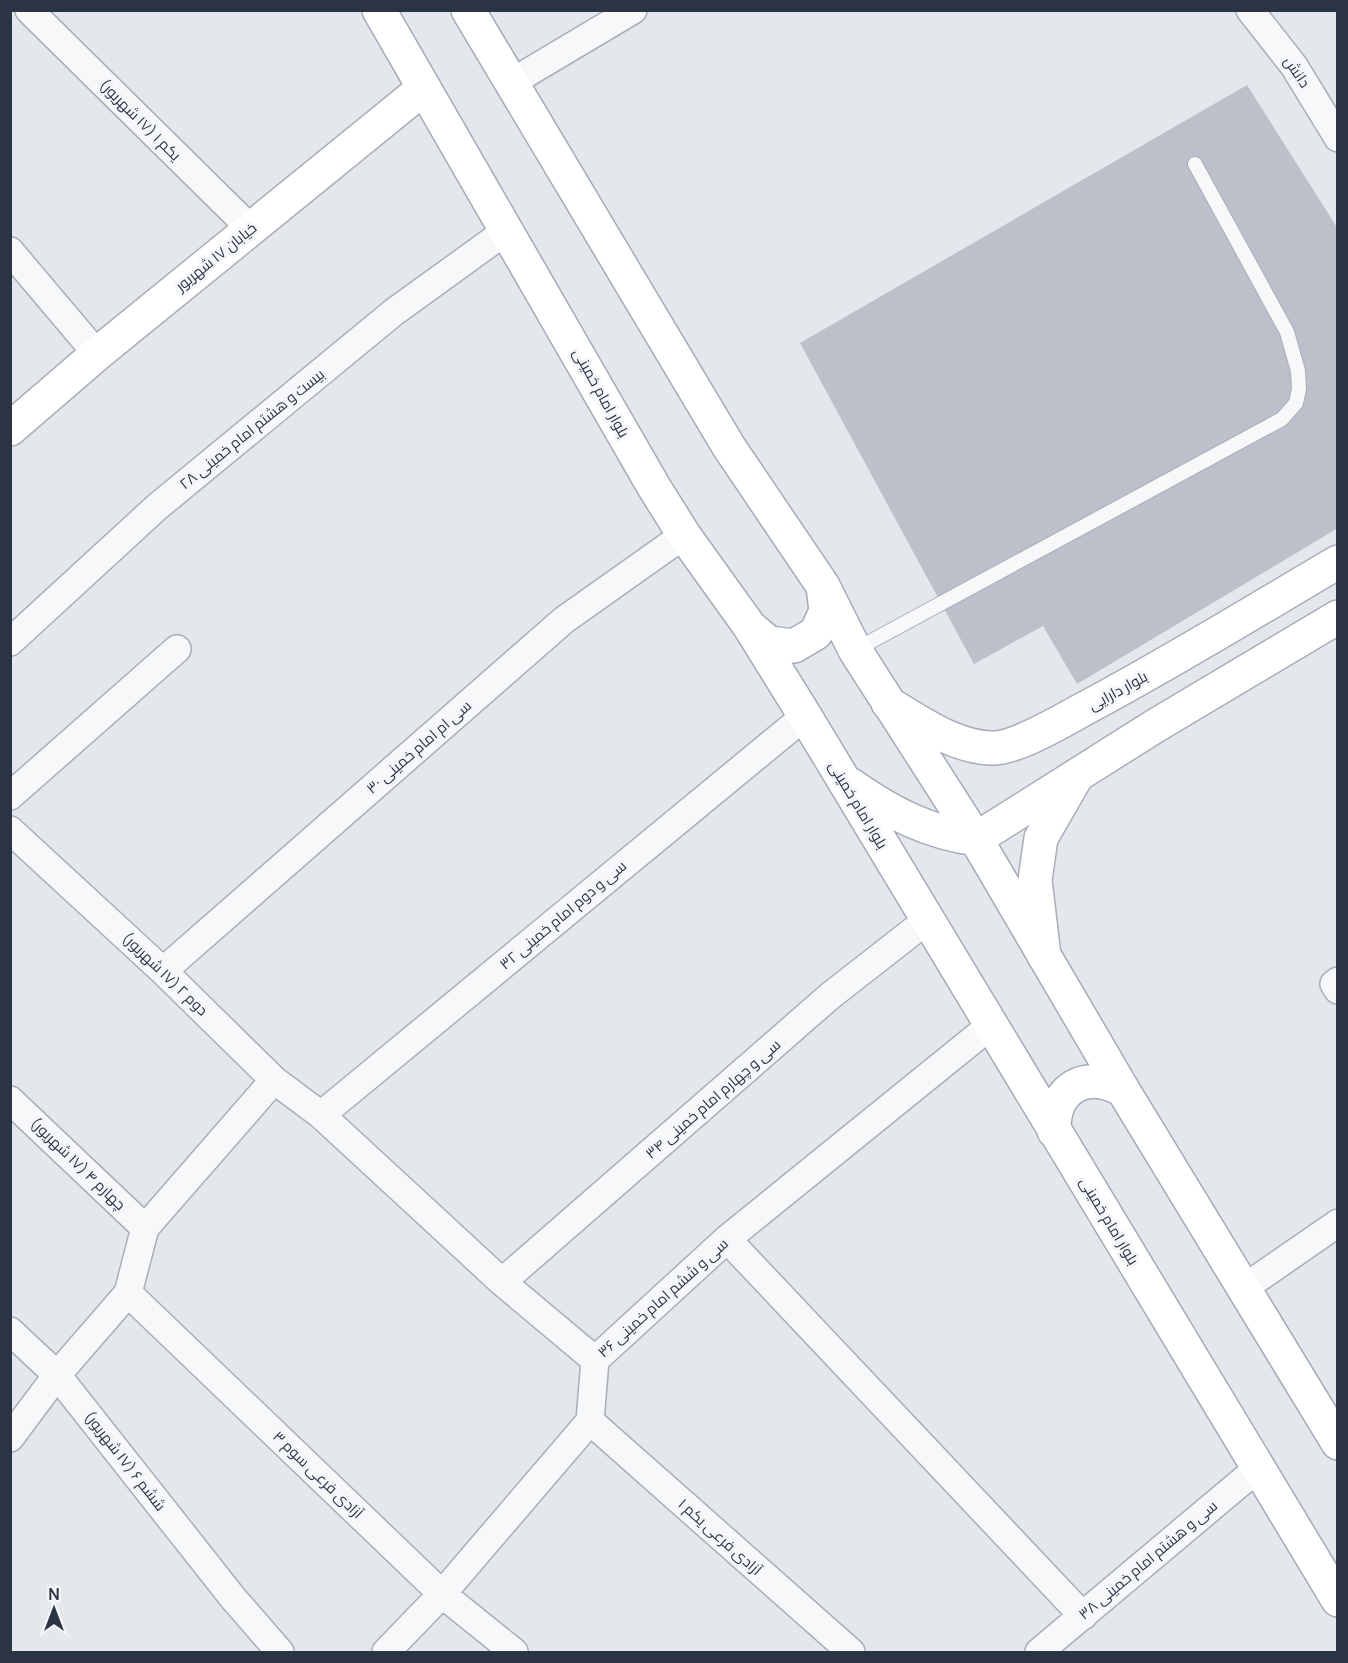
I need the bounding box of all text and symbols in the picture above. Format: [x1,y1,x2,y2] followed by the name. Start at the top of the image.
[1279,52,1316,92] street label: دانش
[95,74,186,165] street label: یکم ۱ (۱۷ شهریور)
[170,217,261,297] street label: خیابان ۱۷ شهریور
[568,344,635,441] street label: بلوار امام خمینی
[175,363,329,494] street label: بیست و هشتم امام خمینی ۲۸
[1084,666,1151,715] street label: بلوار دارایی
[362,695,476,798] street label: سی ام امام خمینی ۳۰
[824,757,893,853] street label: بلوار امام خمینی
[495,855,631,974] street label: سی و دوم امام خمینی ۳۲
[118,927,213,1020] street label: دوم ۲ (۱۷ شهریور)
[641,1034,785,1163] street label: سی و چهارم امام خمینی ۳۴
[26,1113,131,1215] street label: چهارم ۴ (۱۷ شهریور)
[1075,1173,1144,1269] street label: بلوار امام خمینی
[593,1233,733,1362] street label: سی و ششم امام خمینی ۳۶
[80,1406,171,1515] street label: ششم ۶ (۱۷ شهریور)
[269,1426,368,1523] street label: آزادی فرعی سوم ۳
[674,1493,767,1580] street label: آزادی فرعی یکم ۱
[1074,1495,1222,1624] street label: سی و هشتم امام خمینی ۳۸
[24,1579,84,1639] north arrow
[48,1583,60,1605] text: N

